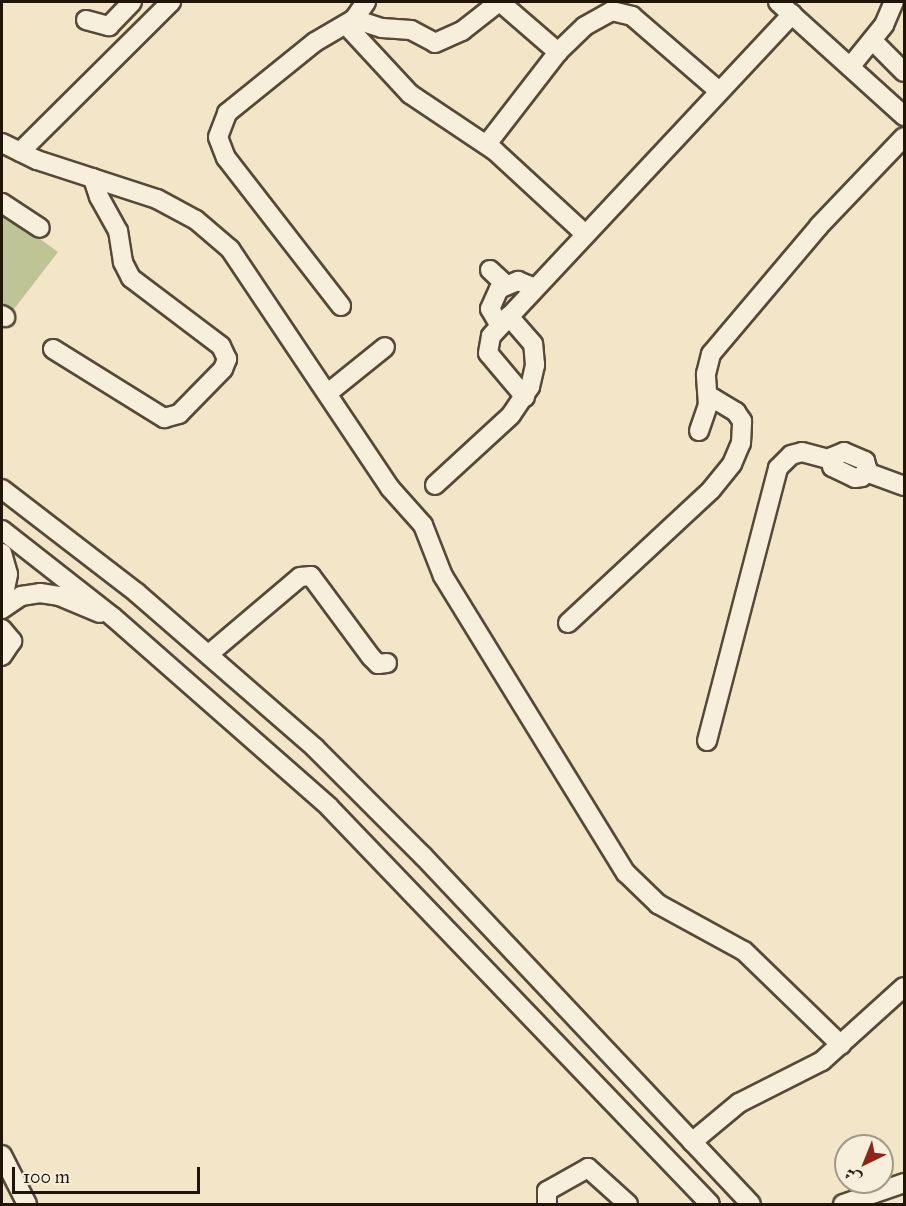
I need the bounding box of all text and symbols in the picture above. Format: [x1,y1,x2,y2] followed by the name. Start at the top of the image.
[834,1134,894,1194] north arrow
[15,1155,202,1193] scale bar
[840,1164,865,1188] text: ش
[23,1166,70,1188] text: 100 m

